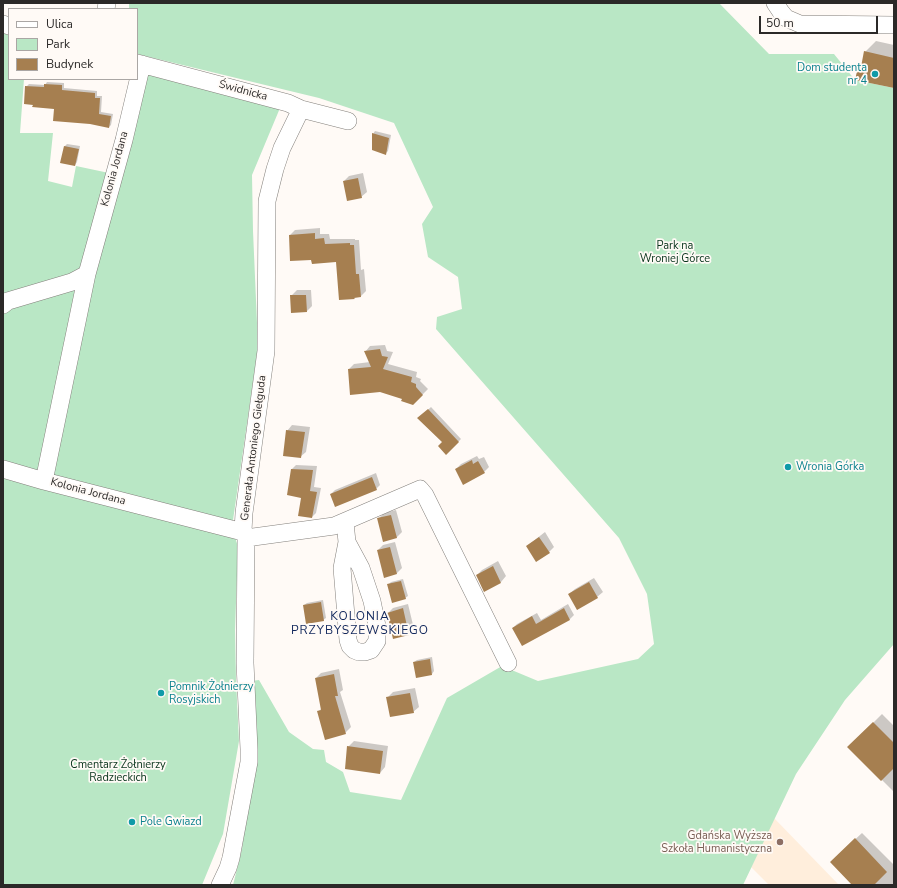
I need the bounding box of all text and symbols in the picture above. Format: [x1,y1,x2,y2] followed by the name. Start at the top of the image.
[8,8,138,80] legend
[761,8,880,34] scale bar
[766,15,794,31] text: 50 m
[46,16,73,32] text: Ulica
[46,36,70,52] text: Park
[46,56,93,72] text: Budynek
[797,61,867,87] place label: Dom studenta nr 4
[870,69,880,79] marker: Dom studenta nr 4
[217,78,269,104] street label: Świdnicka
[99,130,131,208] street label: Kolonia Jordana
[640,239,710,265] park label: Park na Wroniej Górce
[239,375,269,521] street label: Generała Antoniego Giełguda
[796,460,864,474] place label: Wronia Górka
[783,462,793,472] marker: Wronia Górka
[49,476,127,508] street label: Kolonia Jordana
[291,610,429,638] district label: KOLONIA PRZYBYSZEWSKIEGO
[169,680,253,706] place label: Pomnik Żołnierzy Rosyjskich
[156,688,166,698] marker: Pomnik Żołnierzy Rosyjskich
[70,758,166,784] park label: Cmentarz Żołnierzy Radzieckich
[140,815,202,829] place label: Pole Gwiazd
[127,817,137,827] marker: Pole Gwiazd
[661,829,772,855] place label: Gdańska Wyższa Szkoła Humanistyczna
[775,837,785,847] marker: Gdańska Wyższa Szkoła Humanistyczna

